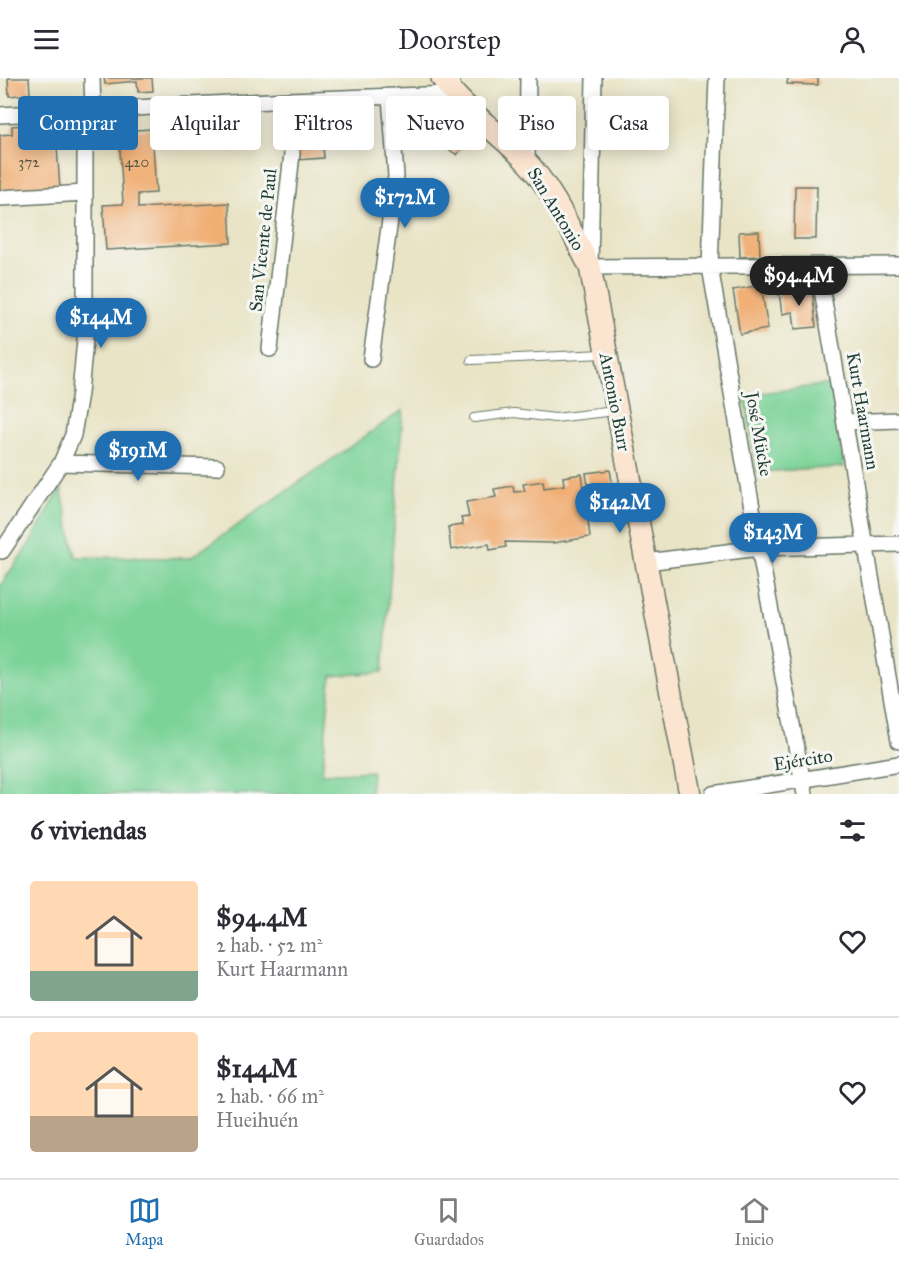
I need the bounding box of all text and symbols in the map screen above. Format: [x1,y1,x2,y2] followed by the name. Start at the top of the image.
[30,23,63,56] icon: menu
[398,23,501,56] text: Doorstep
[836,23,869,56] icon: person
[18,96,138,150] chip: Comprar
[150,96,261,150] chip: Alquilar
[273,96,374,150] chip: Filtros
[386,96,486,150] chip: Nuevo
[498,96,576,150] chip: Piso
[588,96,669,150] chip: Casa
[18,153,40,171] house number: 372
[125,153,149,171] house number: 420
[523,164,589,254] street label: San Antonio
[245,167,281,313] street label: San Vicente de Paul
[363,178,447,229] pin: $172M
[374,185,436,209] text: $172M
[750,256,848,307] pin: $94.4M
[764,263,834,287] text: $94.4M
[59,298,143,349] pin: $144M
[70,305,132,329] text: $144M
[594,350,635,453] street label: Antonio Burr
[842,351,884,472] street label: Kurt Haarmann
[739,388,777,478] street label: José Mücke
[96,431,180,482] pin: $191M
[109,438,167,462] text: $191M
[578,483,662,534] pin: $142M
[589,490,651,514] text: $142M
[731,513,815,564] pin: $143M
[743,520,803,544] text: $143M
[772,744,834,776] street label: Ejército
[30,814,146,846] text: 6 viviendas
[836,814,869,847] icon: filters
[216,901,308,933] text: $94.4M
[78,905,150,977] icon: home
[836,925,869,958] icon: heart
[216,933,323,957] text: 2 hab. · 52 m²
[216,957,348,981] text: Kurt Haarmann
[216,1052,298,1084] text: $144M
[78,1056,150,1128] icon: home
[836,1076,869,1109] icon: heart
[216,1084,324,1108] text: 2 hab. · 66 m²
[216,1108,298,1132] text: Hueihuén
[125,1194,163,1249] tab: Mapa
[414,1194,484,1249] tab: Guardados
[735,1194,774,1249] tab: Inicio

